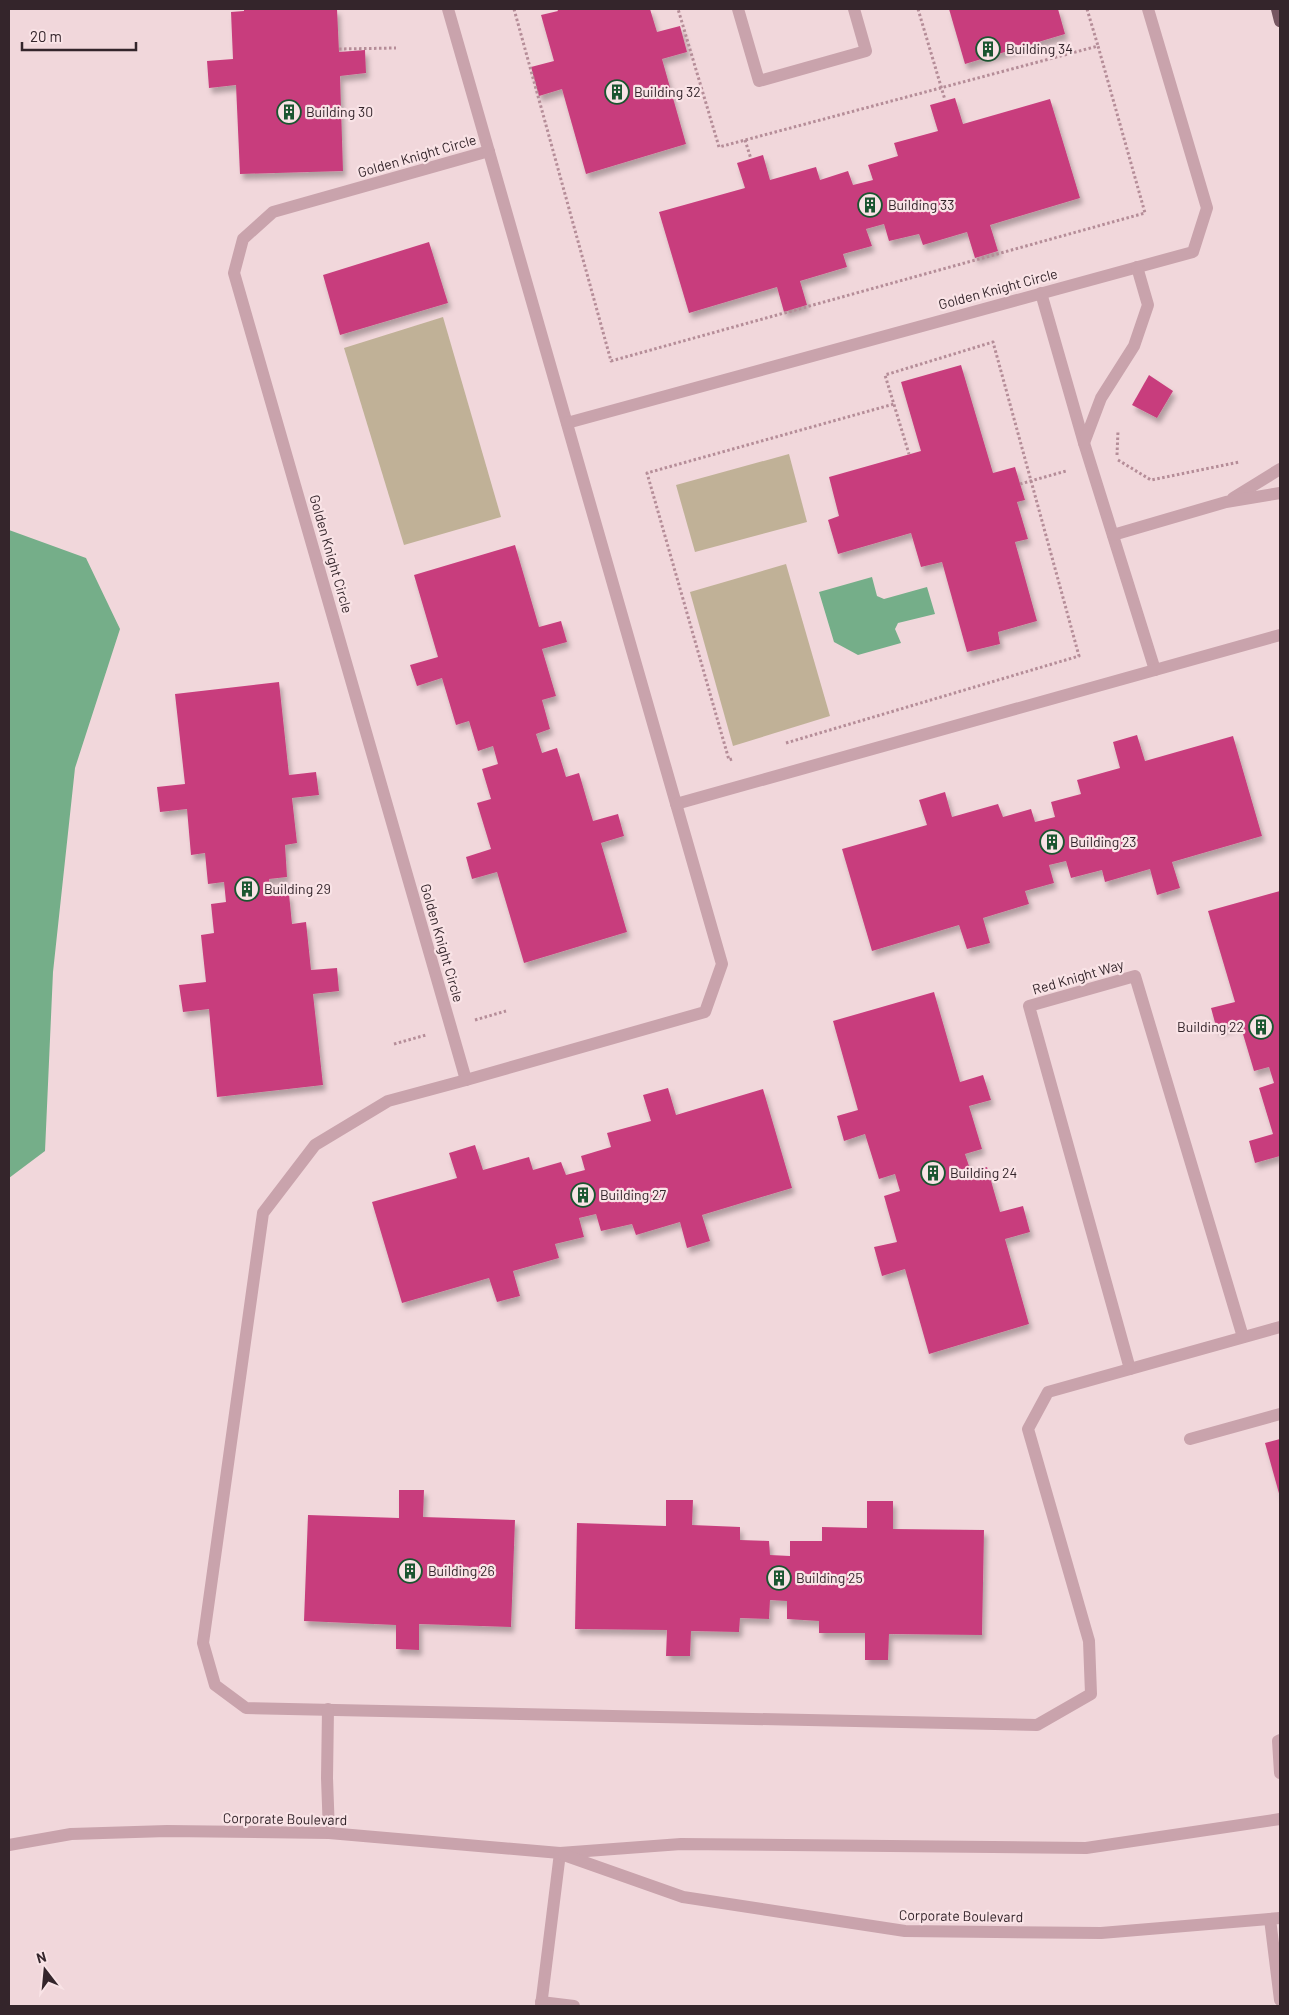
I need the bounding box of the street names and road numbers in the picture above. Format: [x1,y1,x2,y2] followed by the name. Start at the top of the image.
[356,130,478,181] street label: Golden Knight Circle
[936,264,1059,313] street label: Golden Knight Circle
[306,493,357,615] street label: Golden Knight Circle
[417,882,468,1004] street label: Golden Knight Circle
[1030,955,1126,998] street label: Red Knight Way
[223,1809,347,1828] street label: Corporate Boulevard
[899,1906,1023,1925] street label: Corporate Boulevard

